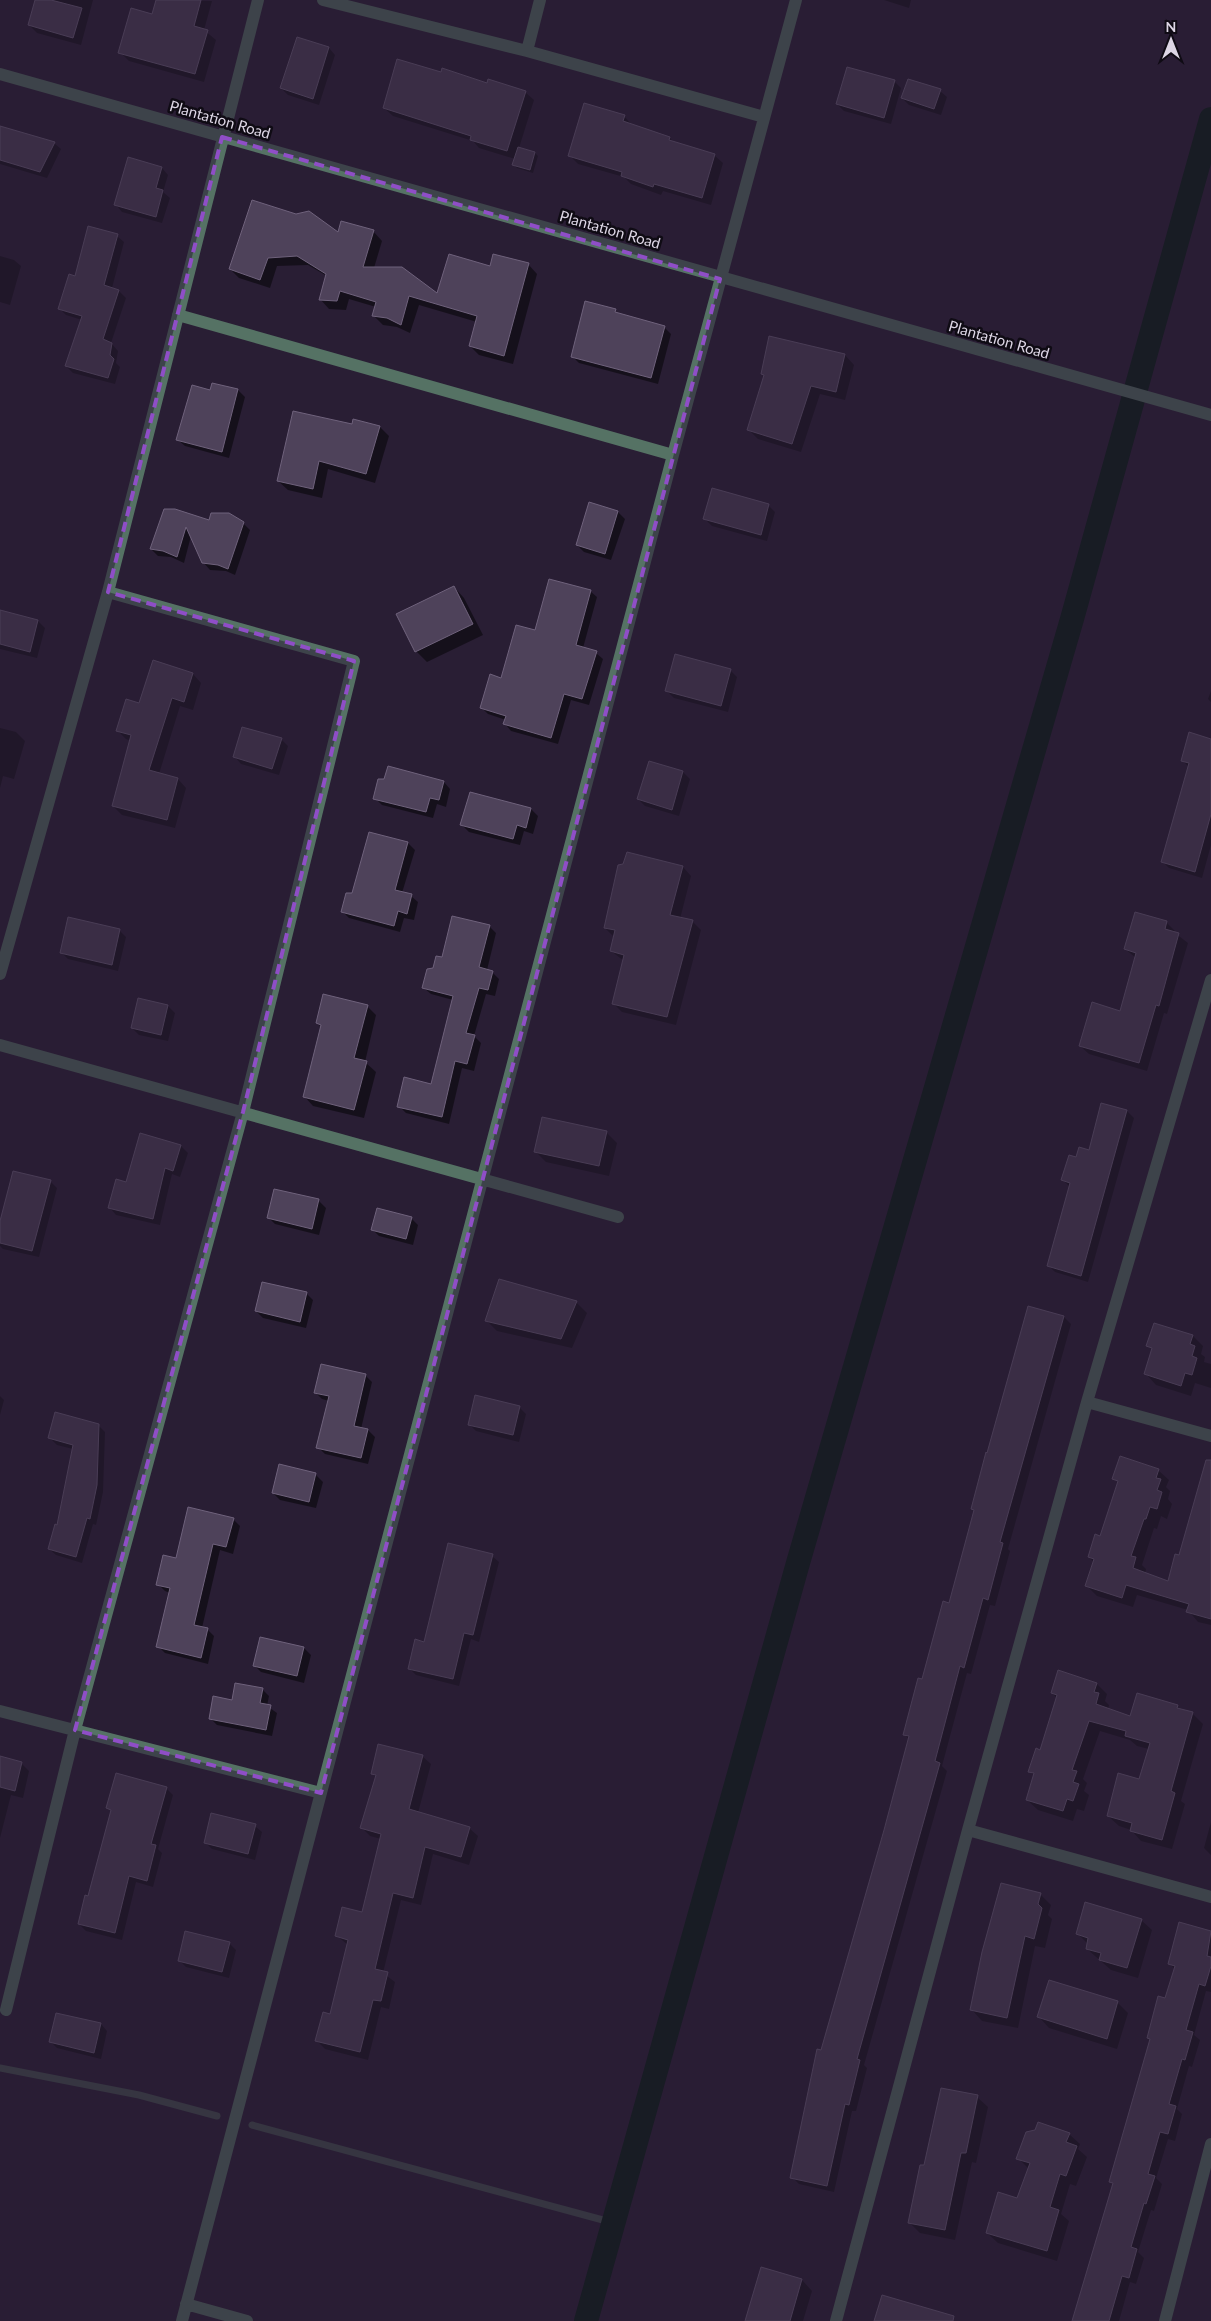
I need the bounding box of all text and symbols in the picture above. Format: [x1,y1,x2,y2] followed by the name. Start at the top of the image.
[1146,15,1196,65] north arrow
[1166,18,1176,35] text: N
[168,96,273,142] street label: Plantation Road
[558,206,663,252] street label: Plantation Road
[947,316,1052,362] street label: Plantation Road

